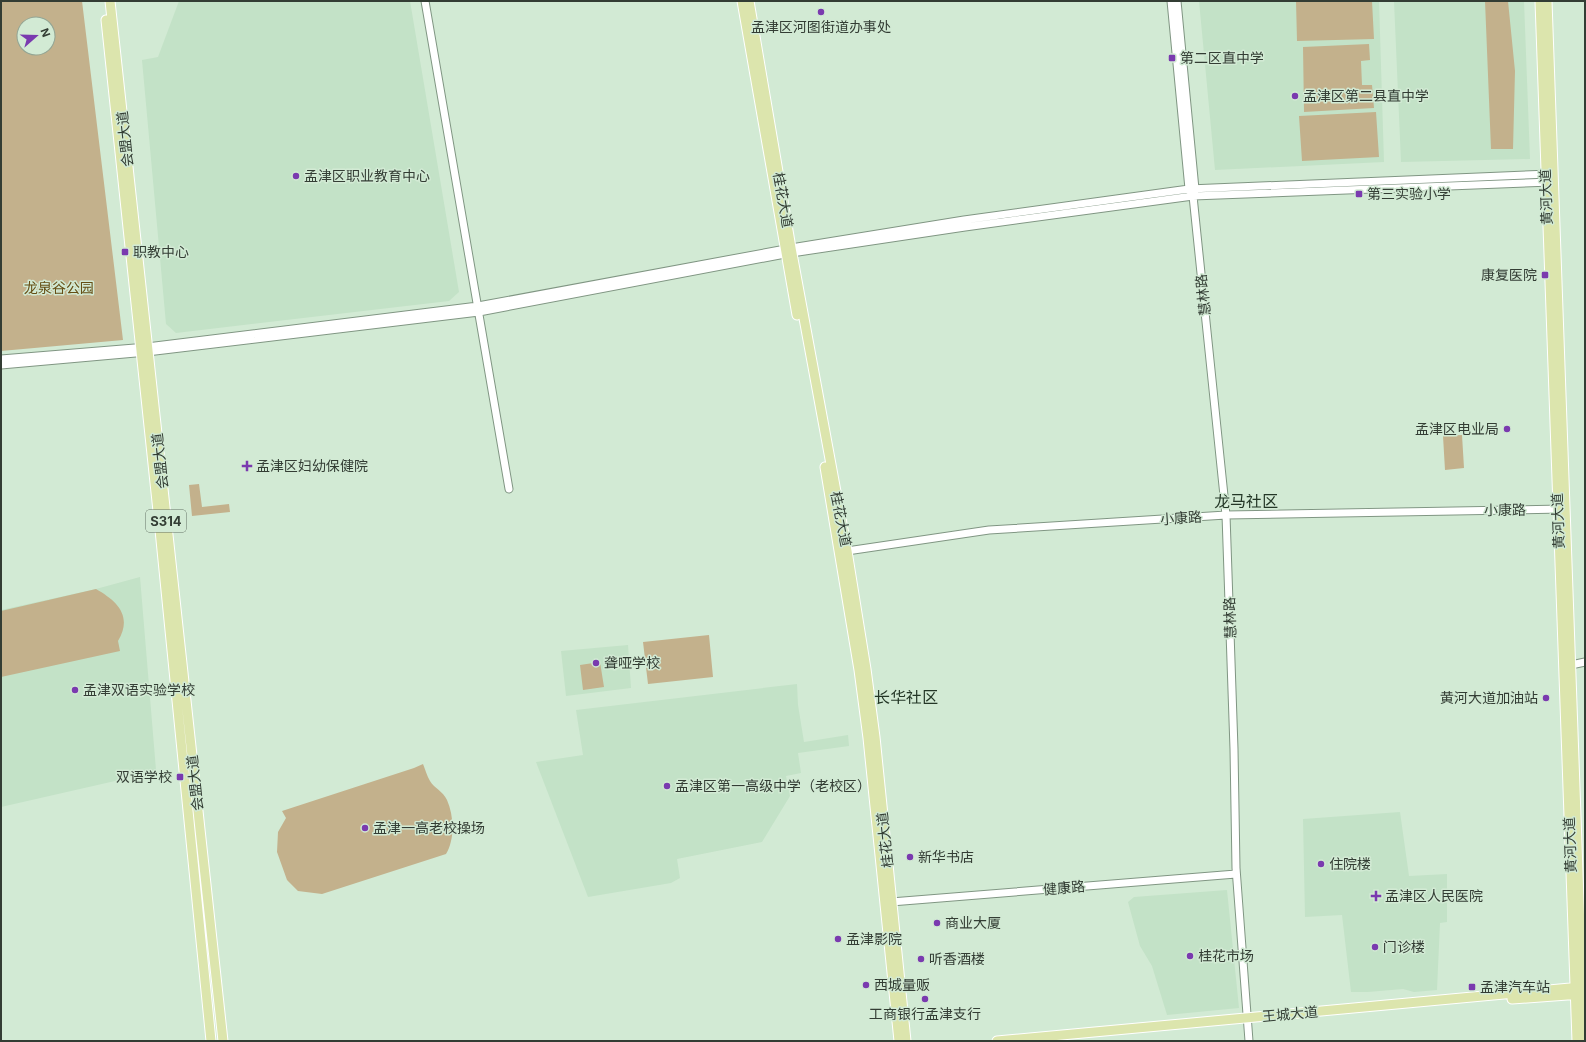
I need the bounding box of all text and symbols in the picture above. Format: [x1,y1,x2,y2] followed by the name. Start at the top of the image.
[816,7,826,17] marker: 孟津区河图街道办事处
[16,16,56,56] north arrow
[751,18,891,35] place label: 孟津区河图街道办事处
[37,26,53,39] text: N
[1180,49,1264,66] place label: 第二区直中学
[1167,53,1177,63] marker: 第二区直中学
[1303,87,1429,104] place label: 孟津区第二县直中学
[1290,91,1300,101] marker: 孟津区第二县直中学
[113,110,136,168] street label: 会盟大道
[304,167,430,184] place label: 孟津区职业教育中心
[1536,169,1555,225] street label: 黄河大道
[291,171,301,181] marker: 孟津区职业教育中心
[770,171,797,229] street label: 桂花大道
[1367,185,1451,202] place label: 第三实验小学
[1354,189,1364,199] marker: 第三实验小学
[133,243,189,260] place label: 职教中心
[120,247,130,257] marker: 职教中心
[1481,266,1537,283] place label: 康复医院
[1540,270,1550,280] marker: 康复医院
[1192,273,1213,317] street label: 慧林路
[24,279,94,296] park label: 龙泉谷公园
[1415,420,1499,437] place label: 孟津区电业局
[1502,424,1512,434] marker: 孟津区电业局
[148,432,171,490] street label: 会盟大道
[256,457,368,474] place label: 孟津区妇幼保健院
[241,460,253,472] marker: 孟津区妇幼保健院
[828,490,855,548] street label: 桂花大道
[1214,491,1278,511] district label: 龙马社区
[1548,493,1567,549] street label: 黄河大道
[1484,501,1526,518] street label: 小康路
[1159,508,1203,527] street label: 小康路
[146,510,186,532] road number: S314
[1220,597,1239,639] street label: 慧林路
[604,654,660,671] place label: 聋哑学校
[591,658,601,668] marker: 聋哑学校
[83,681,195,698] place label: 孟津双语实验学校
[70,685,80,695] marker: 孟津双语实验学校
[874,687,938,707] district label: 长华社区
[1440,689,1538,706] place label: 黄河大道加油站
[1541,693,1551,703] marker: 黄河大道加油站
[183,754,206,812] street label: 会盟大道
[116,768,172,785] place label: 双语学校
[175,772,185,782] marker: 双语学校
[675,777,871,794] place label: 孟津区第一高级中学（老校区）
[662,781,672,791] marker: 孟津区第一高级中学（老校区）
[873,811,896,869] street label: 桂花大道
[1560,817,1579,873] street label: 黄河大道
[373,819,485,836] place label: 孟津一高老校操场
[360,823,370,833] marker: 孟津一高老校操场
[918,848,974,865] place label: 新华书店
[905,852,915,862] marker: 新华书店
[1329,855,1371,872] place label: 住院楼
[1316,859,1326,869] marker: 住院楼
[1042,877,1086,898] street label: 健康路
[1385,887,1483,904] place label: 孟津区人民医院
[1370,890,1382,902] marker: 孟津区人民医院
[945,914,1001,931] place label: 商业大厦
[932,918,942,928] marker: 商业大厦
[846,930,902,947] place label: 孟津影院
[833,934,843,944] marker: 孟津影院
[1383,938,1425,955] place label: 门诊楼
[1370,942,1380,952] marker: 门诊楼
[1198,947,1254,964] place label: 桂花市场
[929,950,985,967] place label: 听香酒楼
[1185,951,1195,961] marker: 桂花市场
[916,954,926,964] marker: 听香酒楼
[874,976,930,993] place label: 西城量贩
[1480,978,1550,995] place label: 孟津汽车站
[861,980,871,990] marker: 西城量贩
[1467,982,1477,992] marker: 孟津汽车站
[920,994,930,1004] marker: 工商银行孟津支行
[1261,1003,1319,1024] street label: 王城大道
[869,1005,981,1022] place label: 工商银行孟津支行

